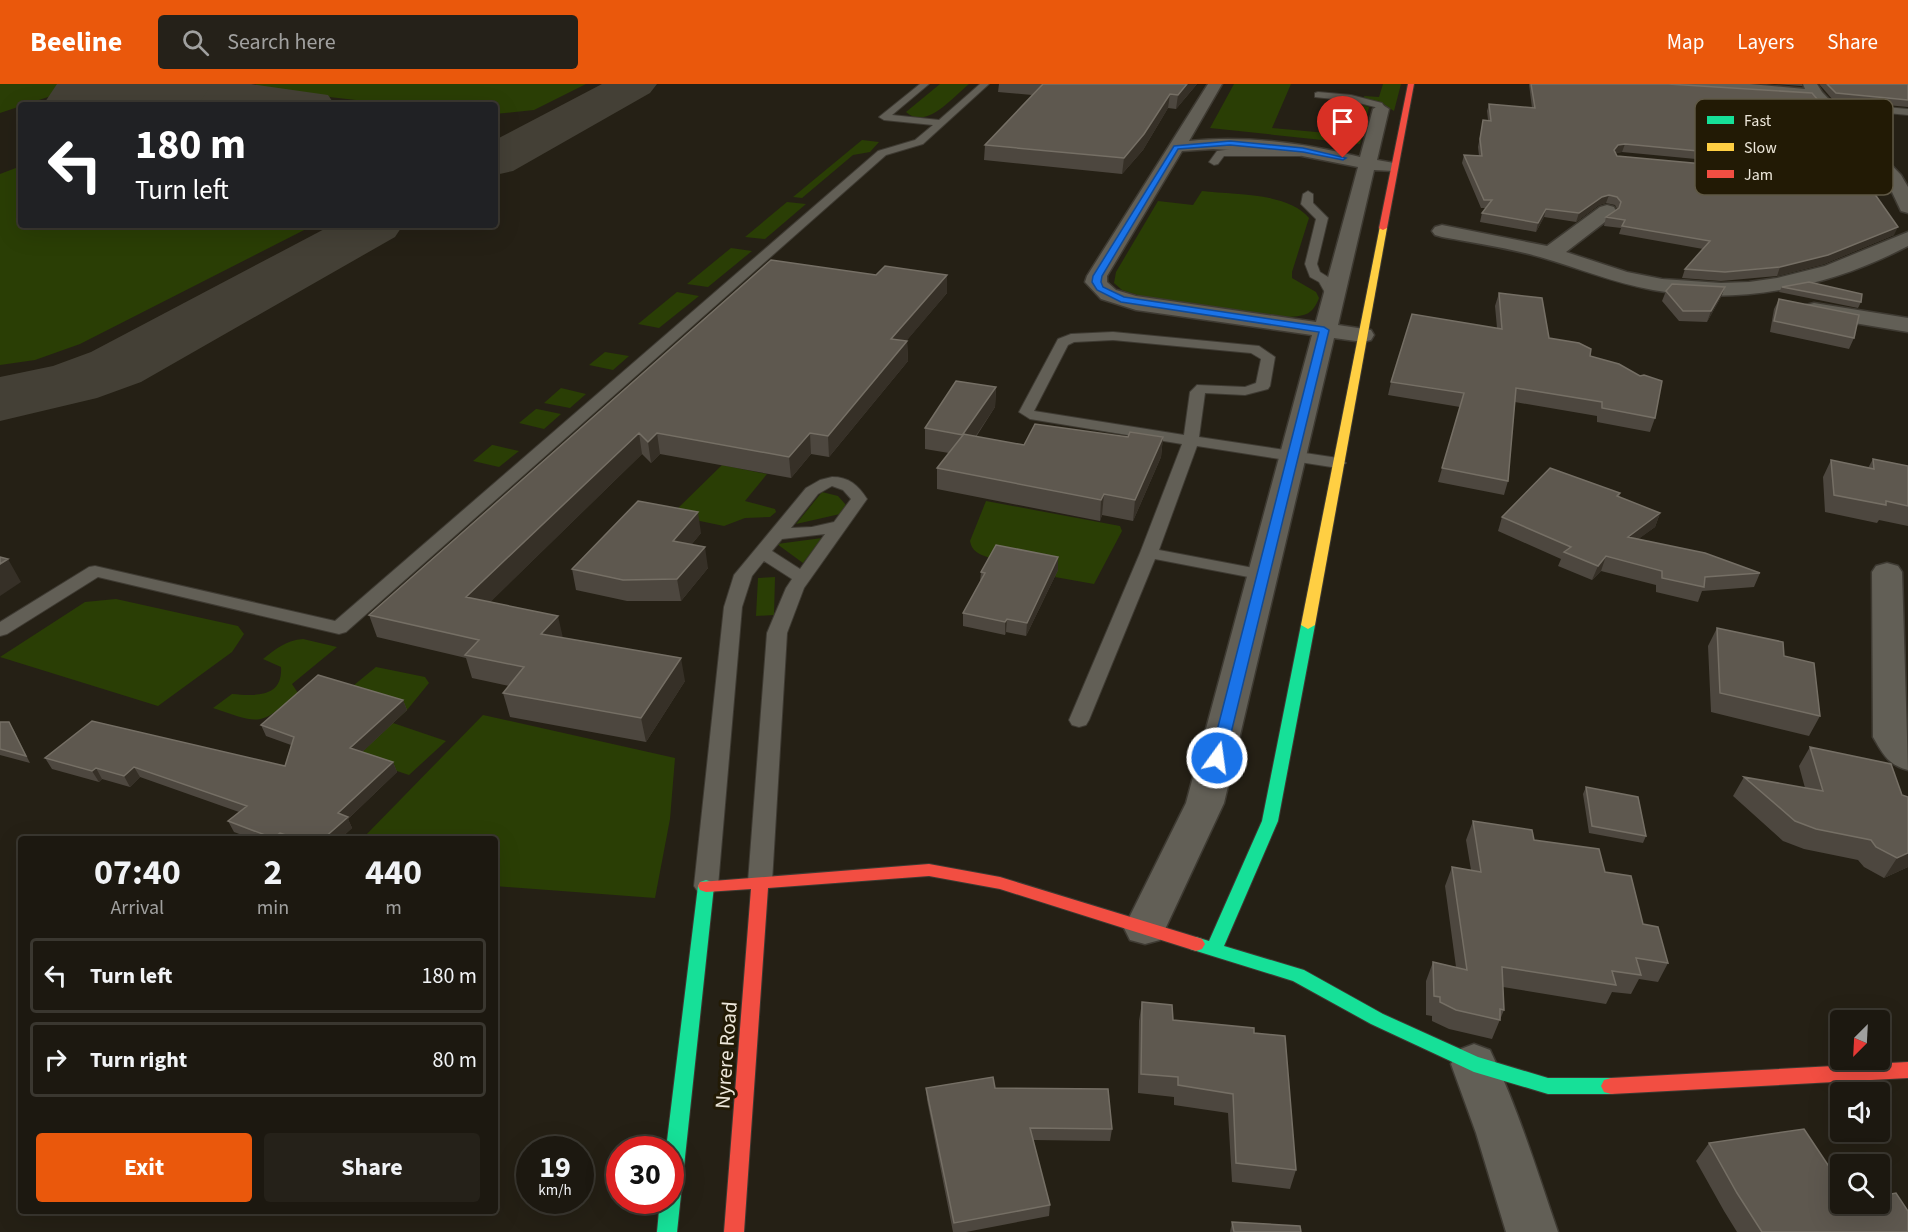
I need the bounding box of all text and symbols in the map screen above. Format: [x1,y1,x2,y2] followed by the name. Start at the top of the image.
[158,15,578,69] search box
[30,22,122,62] text: Beeline
[179,26,212,59] icon: search
[227,26,336,58] text: Search here
[1667,27,1704,57] text: Map
[1737,27,1794,57] text: Layers
[1827,27,1878,57] text: Share
[1317,96,1368,158] pin
[1695,99,1893,195] legend
[1326,105,1359,138] icon: arrive
[1744,110,1772,132] text: Fast
[135,115,246,175] text: 180 m
[36,126,114,204] icon: left
[1744,137,1777,159] text: Slow
[1744,164,1773,186] text: Jam
[135,171,229,210] text: Turn left
[1185,726,1249,790] position arrow
[94,847,181,898] text: 07:40
[263,847,282,898] text: 2
[365,847,422,898] text: 440
[110,894,164,922] text: Arrival
[257,894,289,922] text: min
[385,894,402,922] text: m
[39,959,72,992] icon: left
[90,960,172,992] text: Turn left
[422,960,477,992] text: 180 m
[707,1000,745,1110] street label: Nyrere Road
[1830,1010,1890,1070] north arrow
[1830,1010,1890,1214] map controls
[39,1043,72,1076] icon: right
[90,1044,187,1076] text: Turn right
[432,1044,477,1076] text: 80 m
[1830,1082,1890,1142] button: sound
[36,1133,252,1202] button: Exit
[264,1133,480,1202] button: Share
[606,1136,684,1214] speed limit sign: 30
[539,1146,571,1189] text: 19
[1830,1154,1890,1214] button: search
[538,1180,572,1201] text: km/h

